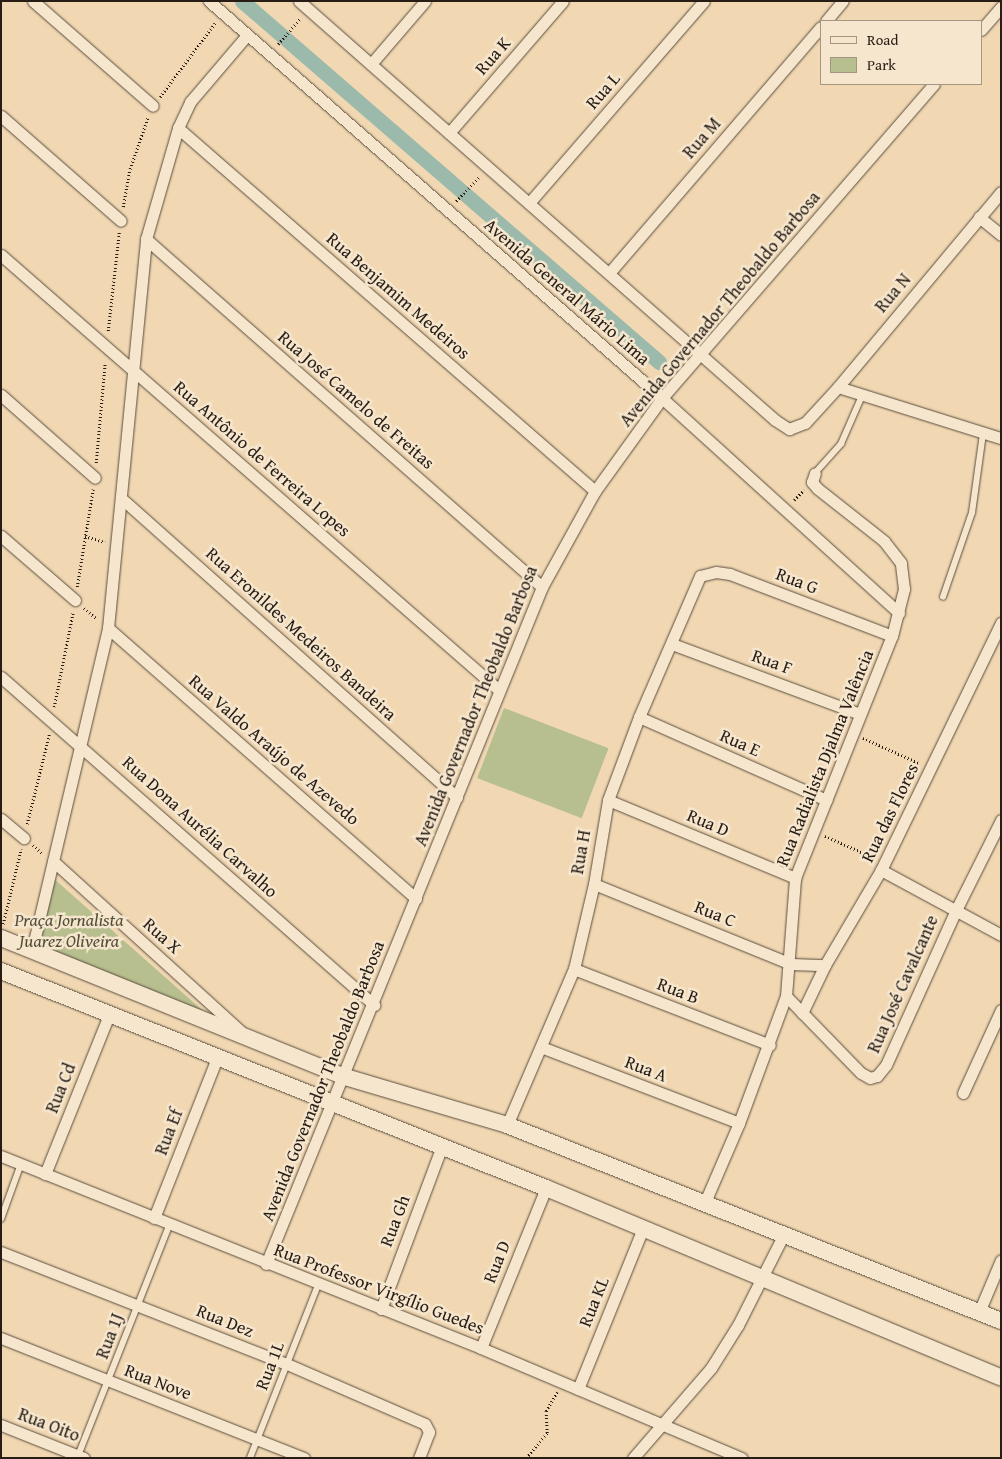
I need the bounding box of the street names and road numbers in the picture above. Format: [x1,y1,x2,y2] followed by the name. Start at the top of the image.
[471,33,515,79] street label: Rua K
[581,68,625,114] street label: Rua L
[678,113,726,163] street label: Rua M
[615,187,825,431] street label: Avenida Governador Theobaldo Barbosa
[480,214,654,370] street label: Avenida General Mário Lima
[322,228,474,364] street label: Rua Benjamim Medeiros
[870,269,916,317] street label: Rua N
[273,326,439,474] street label: Rua José Camelo de Freitas
[169,376,355,542] street label: Rua Antônio de Ferreira Lopes
[201,543,401,725] street label: Rua Eronildes Medeiros Bandeira
[410,563,542,849] street label: Avenida Governador Theobaldo Barbosa
[773,563,821,599] street label: Rua G
[749,645,795,679] street label: Rua F
[772,647,878,869] street label: Rua Radialista Djalma Valência
[184,670,364,830] street label: Rua Valdo Araújo de Azevedo
[717,725,763,761] street label: Rua E
[118,752,282,902] street label: Rua Dona Aurélia Carvalho
[857,760,923,866] street label: Rua das Flores
[684,805,732,841] street label: Rua D
[566,828,596,876] street label: Rua H
[691,896,739,932] street label: Rua C
[863,912,943,1056] street label: Rua José Cavalcante
[139,913,185,959] street label: Rua X
[257,938,389,1224] street label: Avenida Governador Theobaldo Barbosa
[654,973,702,1009] street label: Rua B
[622,1051,670,1087] street label: Rua A
[41,1060,81,1116] street label: Rua Cd
[150,1106,188,1158] street label: Rua Ef
[375,1192,415,1250] street label: Rua Gh
[479,1238,515,1286] street label: Rua D
[271,1239,487,1339] street label: Rua Professor Virgílio Guedes
[574,1274,614,1330] street label: Rua KL
[193,1300,257,1342] street label: Rua Dez
[92,1310,128,1362] street label: Rua 1J
[251,1339,289,1393] street label: Rua 1L
[121,1359,195,1405] street label: Rua Nove
[15,1403,83,1447] street label: Rua Oito

